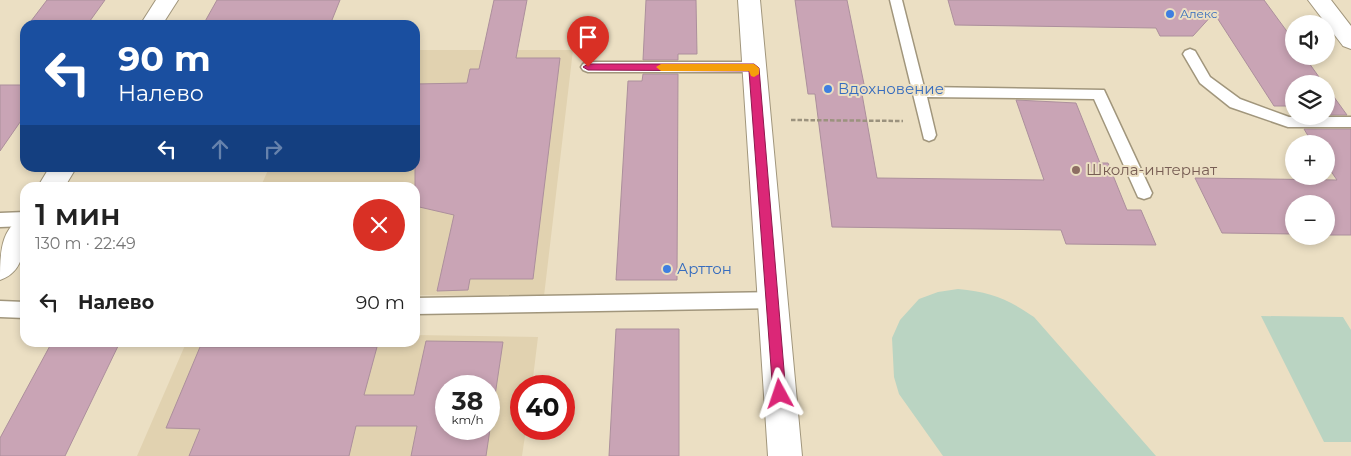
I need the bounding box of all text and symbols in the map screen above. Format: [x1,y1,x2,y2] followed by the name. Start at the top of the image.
[1180,6,1218,21] place label: Алекс
[1164,8,1176,20] marker: Алекс
[1285,15,1335,245] map controls
[1285,15,1335,65] button: sound
[567,16,609,67] pin
[574,23,602,51] icon: arrive
[118,37,211,80] text: 90 m
[35,40,100,105] icon: left
[1285,75,1335,125] button: layers
[838,79,944,98] place label: Вдохновение
[118,80,204,107] text: Налево
[822,83,834,95] marker: Вдохновение
[153,135,181,163] icon: left
[206,135,234,163] icon: ahead
[259,135,287,163] icon: right
[1285,135,1335,185] button: +
[1086,160,1218,179] place label: Школа-интернат
[1070,164,1082,176] marker: Школа-интернат
[1285,195,1335,245] button: −
[35,196,121,233] text: 1 мин
[353,199,405,251] button: close
[35,234,136,253] text: 130 m · 22:49
[677,259,732,278] place label: Арттон
[661,263,673,275] marker: Арттон
[35,288,63,316] icon: left
[78,291,154,314] text: Налево
[356,291,405,314] text: 90 m
[753,367,805,419] position arrow
[510,375,575,440] speed limit sign: 40
[452,386,483,416] text: 38
[451,412,484,427] text: km/h

